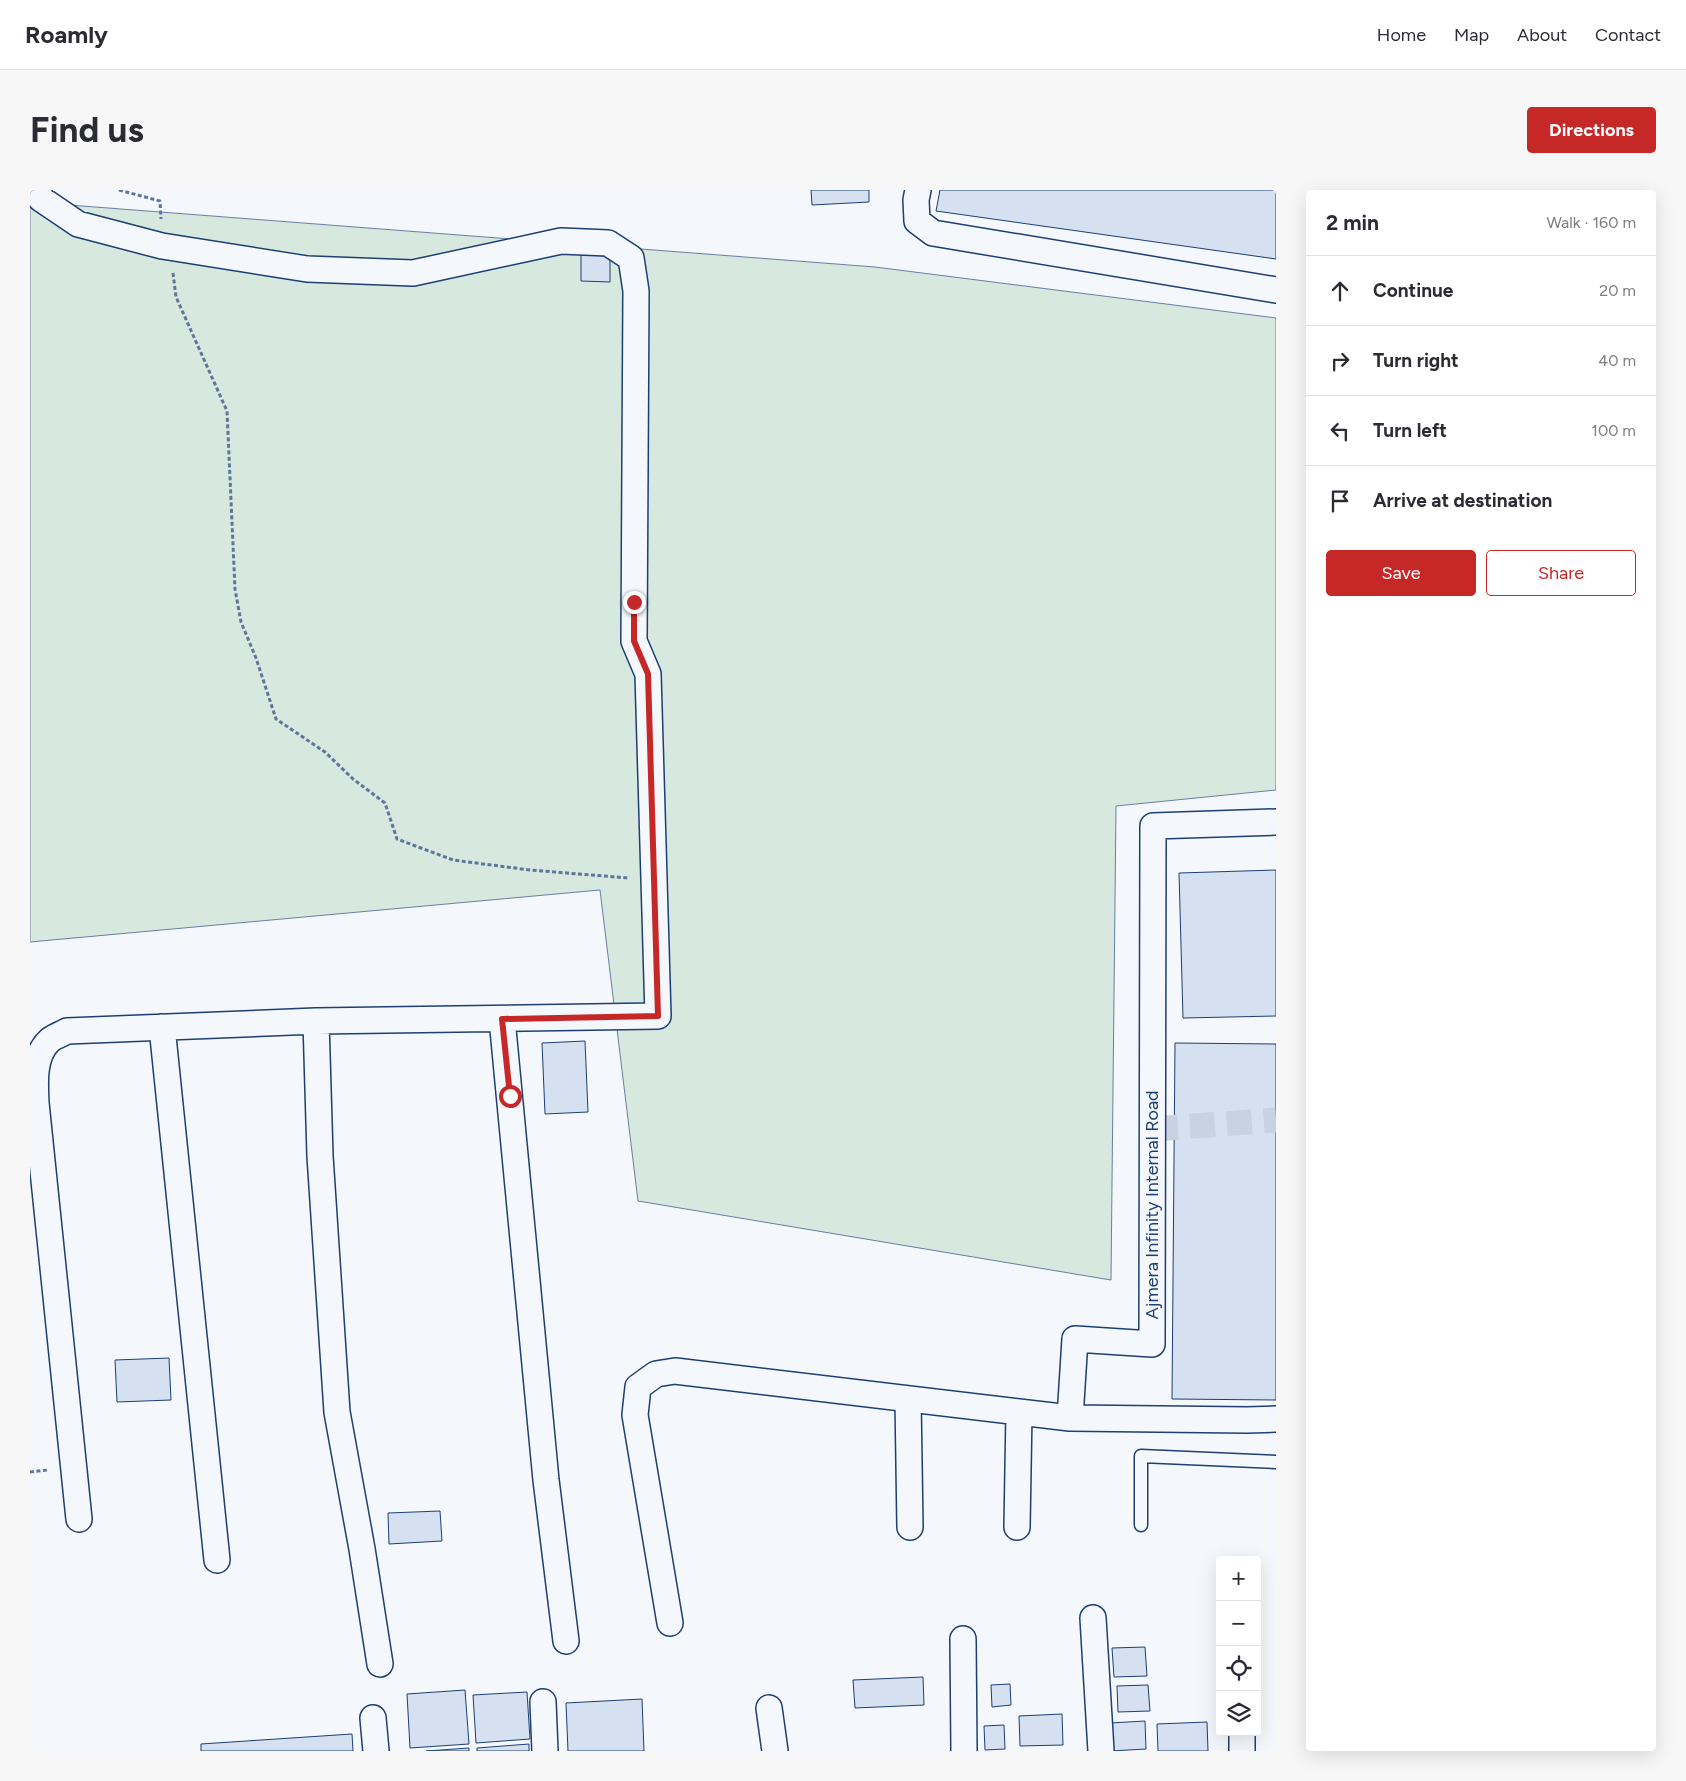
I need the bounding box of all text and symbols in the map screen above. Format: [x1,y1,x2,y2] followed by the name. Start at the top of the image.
[25,20,108,49] text: Roamly
[1377,24,1426,46] text: Home
[1454,24,1489,46] text: Map
[1517,24,1567,46] text: About
[1595,24,1661,46] text: Contact
[1527,107,1656,153] button: Directions
[30,109,144,151] text: Find us
[1326,210,1379,235] text: 2 min
[1546,213,1636,232] text: Walk · 160 m
[1326,277,1354,305] icon: ahead
[1373,279,1453,302] text: Continue
[1599,281,1636,300] text: 20 m
[1326,347,1354,375] icon: right
[1373,349,1459,372] text: Turn right
[1598,351,1636,370] text: 40 m
[1326,417,1354,445] icon: left
[1373,419,1447,442] text: Turn left
[1591,421,1636,440] text: 100 m
[1326,487,1354,515] icon: arrive
[1373,489,1552,512] text: Arrive at destination
[1326,550,1476,596] button: Save
[1486,550,1636,596] button: Share
[623,591,646,614] route end
[499,1085,522,1108] route start
[1141,1090,1163,1320] street label: Ajmera Infinity Internal Road
[1216,1556,1261,1736] map controls
[1216,1556,1261,1601] button: +
[1216,1601,1261,1646] button: −
[1216,1646,1261,1691] button: locate
[1216,1691,1261,1736] button: layers

